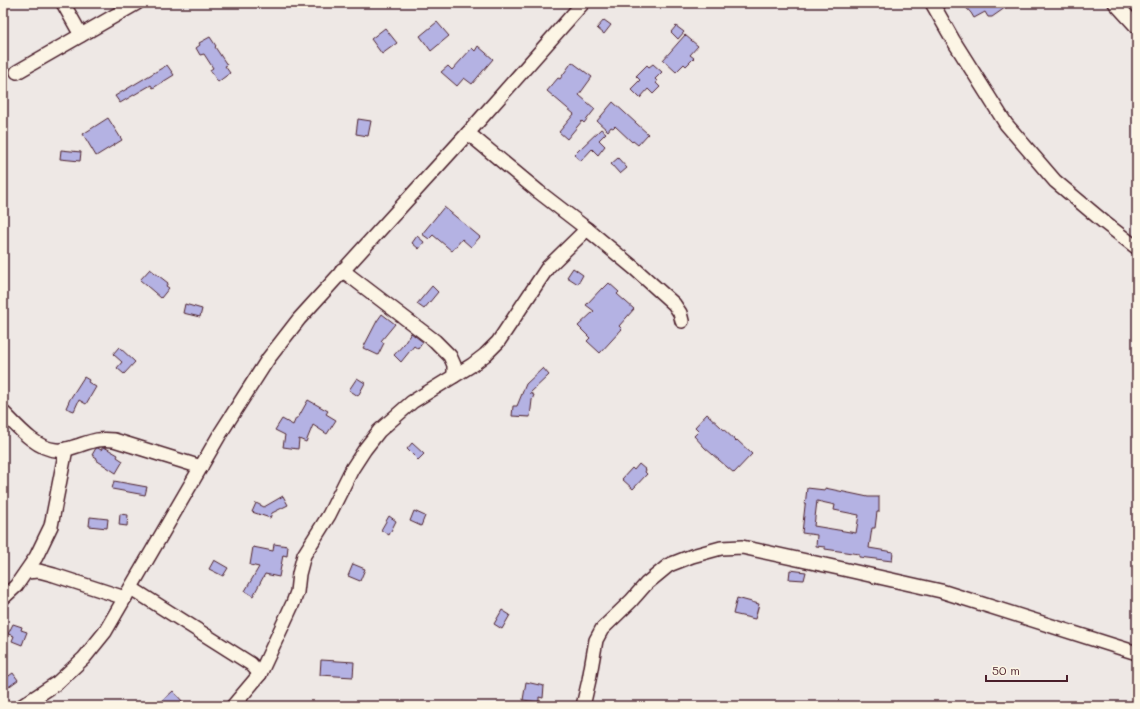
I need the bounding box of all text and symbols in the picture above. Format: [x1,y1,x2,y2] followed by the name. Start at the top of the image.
[986,657,1067,683] scale bar
[992,662,1020,678] text: 50 m

